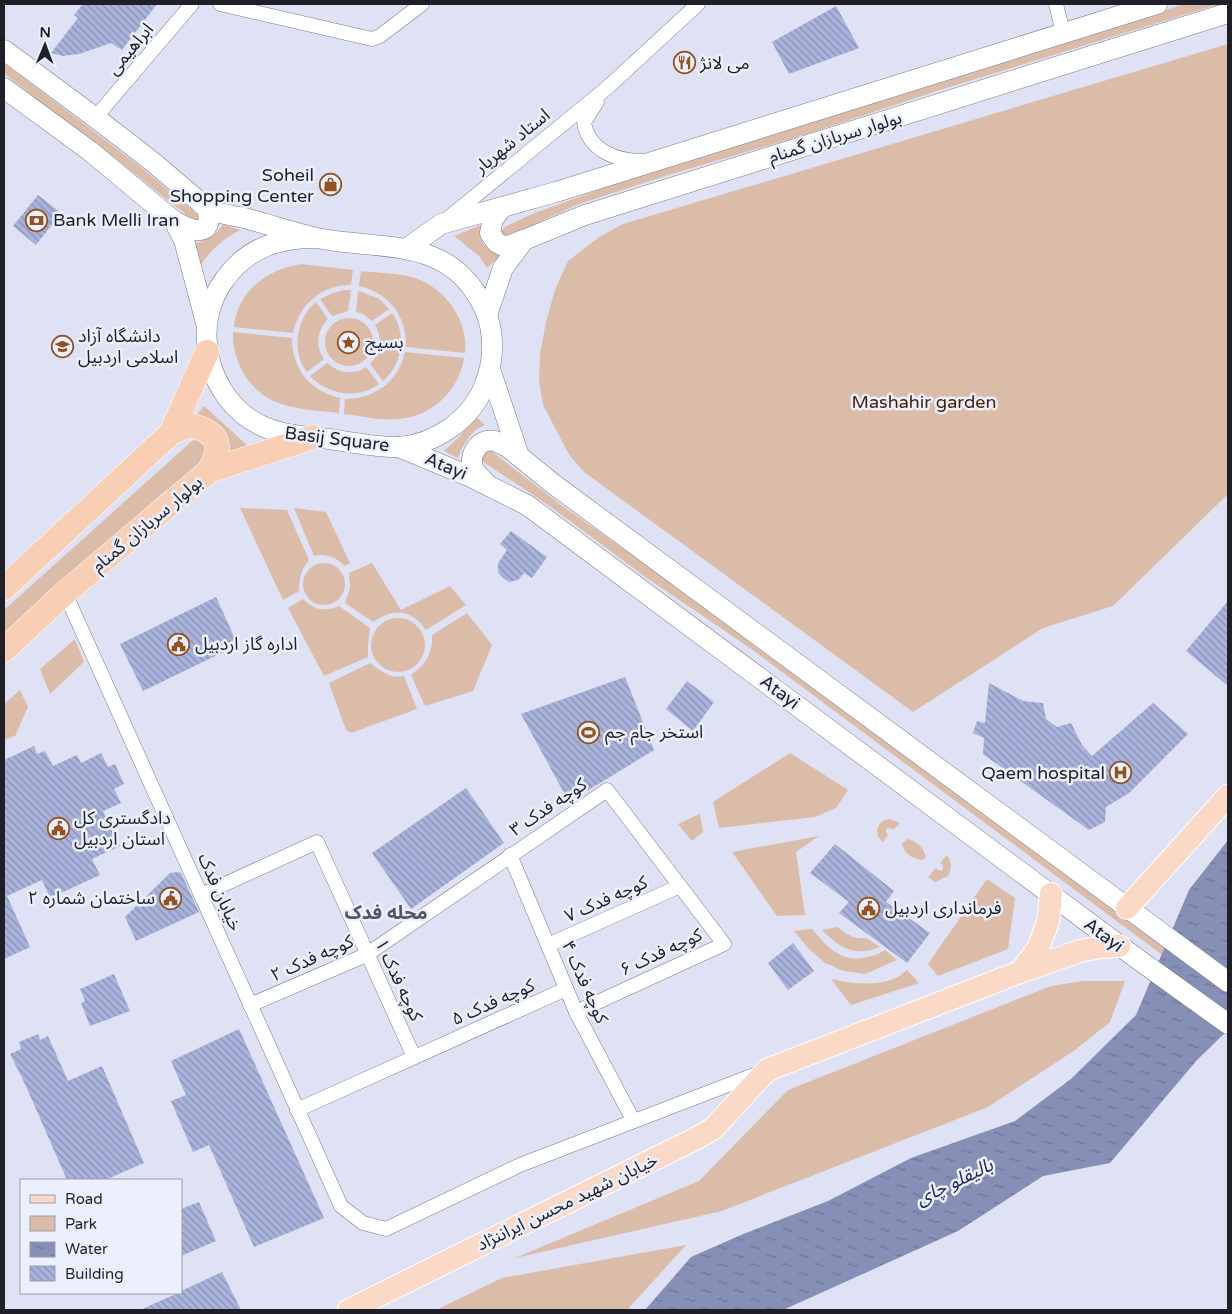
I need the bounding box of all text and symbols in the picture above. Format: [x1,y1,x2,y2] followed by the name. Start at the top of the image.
[102,19,158,79] street label: ابراهیمی
[20,20,70,70] north arrow
[39,24,51,41] text: N
[672,51,696,75] restaurant icon: می لانژ
[699,52,750,74] place label: می لانژ
[469,104,554,179] street label: استاد شهریار
[766,106,905,171] street label: بولوار سربازان گمنام
[170,164,314,207] place label: Soheil Shopping Center
[318,173,342,197] shop icon: Soheil Shopping Center
[25,208,49,232] bank icon: Bank Melli Iran
[53,209,179,231] place label: Bank Melli Iran
[78,325,178,368] place label: دانشگاه آزاد اسلامی اردبیل
[337,330,361,354] place icon: بسیج
[365,331,404,355] place label: بسیج
[50,334,74,358] school or university icon: دانشگاه آزاد اسلامی اردبیل
[852,391,996,413] park label: Mashahir garden
[283,422,391,456] street label: Basij Square
[421,447,471,485] street label: Atayi
[87,471,209,579] street label: بولوار سربازان گمنام
[167,632,191,656] public building icon: اداره گاز اردبیل
[195,633,298,655] place label: اداره گاز اردبیل
[756,670,804,714] street label: Atayi
[577,720,601,744] sports icon: استخر جام جم
[605,721,703,746] place label: استخر جام جم
[1109,761,1133,785] hospital icon: Qaem hospital
[981,762,1105,784] place label: Qaem hospital
[505,773,591,841] street label: کوچه فدک ۳
[74,807,171,850] place label: دادگستری کل استان اردبیل
[46,816,70,840] public building icon: دادگستری کل استان اردبیل
[193,850,247,934] street label: خیابان فدک
[561,871,651,927] street label: کوچه فدک ۷
[159,886,183,910] public building icon: ساختمان شماره ۲
[28,887,155,909] place label: ساختمان شماره ۲
[857,896,881,920] public building icon: فرمانداری اردبیل
[885,897,1001,919] place label: فرمانداری اردبیل
[344,902,428,924] district label: محله فدک
[1080,913,1128,957] street label: Atayi
[616,923,706,981] street label: کوچه فدک ۶
[267,930,357,986] street label: کوچه فدک ۲
[370,935,428,1025] street label: کوچه فدک ۱
[557,937,613,1027] street label: کوچه فدک ۴
[448,974,538,1030] street label: کوچه فدک ۵
[473,1148,661,1256] street label: خیابان شهید محسن ایراننژاد
[912,1153,998,1211] water label: بالیقلو چای
[20,1179,182,1294] legend
[65,1190,103,1208] text: Road
[65,1215,97,1233] text: Park
[65,1240,108,1258] text: Water
[65,1265,124,1283] text: Building

